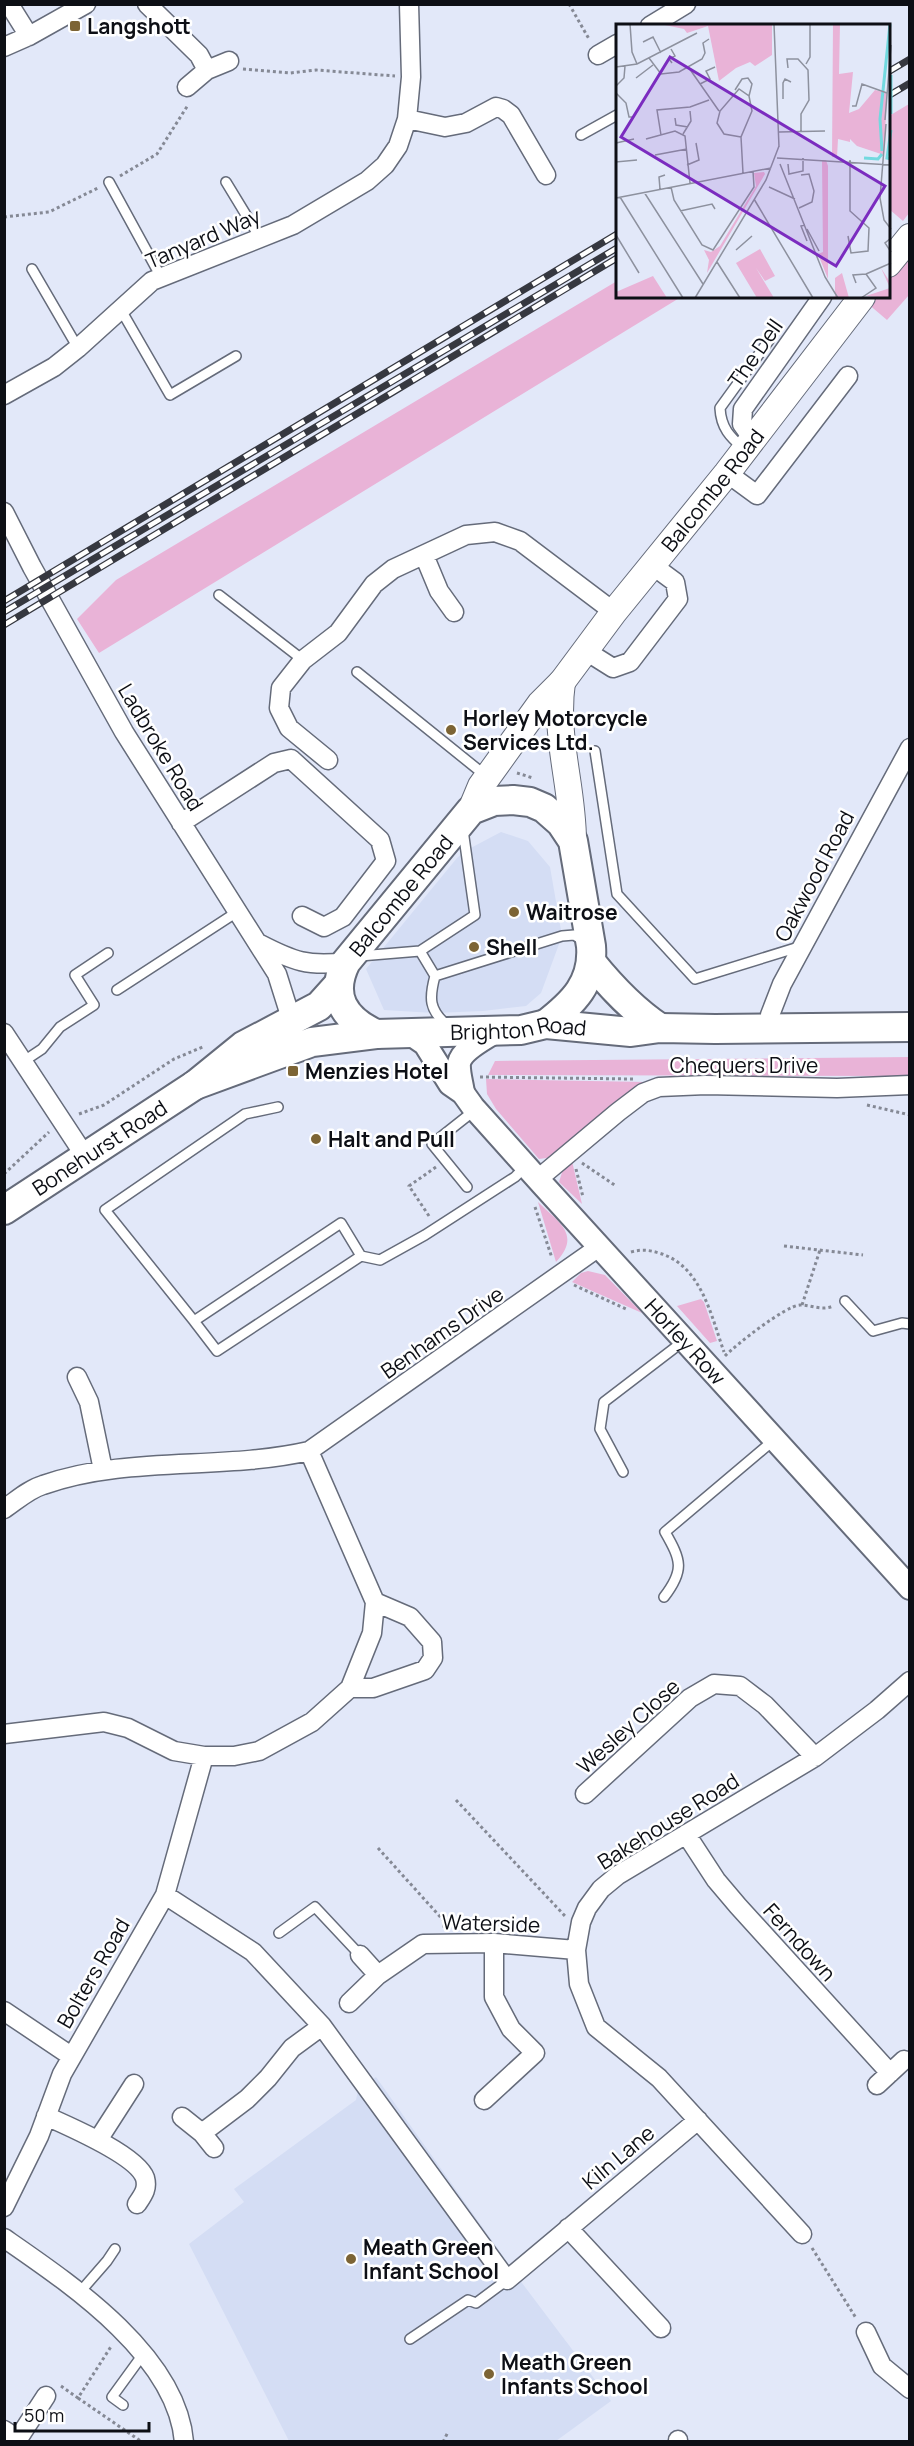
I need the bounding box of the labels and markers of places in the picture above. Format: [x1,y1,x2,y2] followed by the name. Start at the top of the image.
[87,12,191,40] place label: Langshott
[68,19,82,33] marker: Langshott
[463,704,648,756] place label: Horley Motorcycle Services Ltd.
[444,723,458,737] marker: Horley Motorcycle Services Ltd.
[526,898,618,926] place label: Waitrose
[507,905,521,919] marker: Waitrose
[486,933,537,961] place label: Shell
[467,940,481,954] marker: Shell
[305,1057,449,1085] place label: Menzies Hotel
[286,1064,300,1078] marker: Menzies Hotel
[328,1125,455,1153] place label: Halt and Pull
[309,1132,323,1146] marker: Halt and Pull
[363,2233,499,2285] place label: Meath Green Infant School
[344,2252,358,2266] marker: Meath Green Infant School
[501,2348,648,2400] place label: Meath Green Infants School
[482,2367,496,2381] marker: Meath Green Infants School

